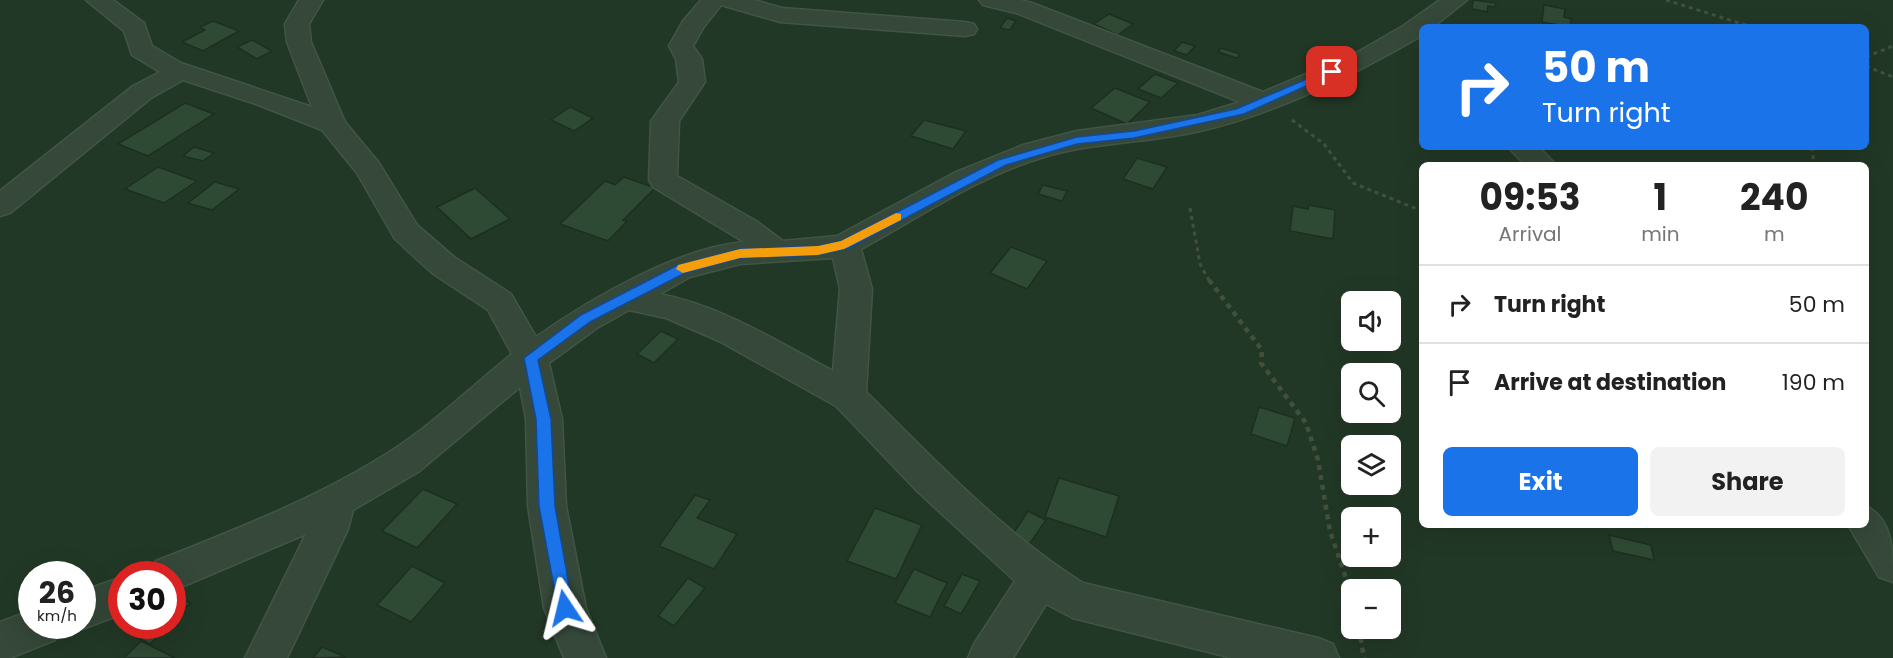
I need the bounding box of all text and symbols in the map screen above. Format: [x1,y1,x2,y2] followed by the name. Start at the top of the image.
[1542,38,1650,97] text: 50 m
[1306,46,1357,97] pin
[1443,48,1521,126] icon: right
[1315,55,1348,88] icon: arrive
[1542,94,1671,131] text: Turn right
[1480,172,1581,223] text: 09:53
[1654,172,1667,223] text: 1
[1740,172,1808,223] text: 240
[1499,220,1562,248] text: Arrival
[1641,220,1679,248] text: min
[1764,220,1785,248] text: m
[1443,288,1476,321] icon: right
[1494,289,1605,320] text: Turn right
[1789,289,1845,320] text: 50 m
[1341,291,1401,639] map controls
[1341,291,1401,351] button: sound
[1341,363,1401,423] button: search
[1443,366,1476,399] icon: arrive
[1494,367,1726,398] text: Arrive at destination
[1782,367,1845,398] text: 190 m
[1341,435,1401,495] button: layers
[1443,447,1638,516] button: Exit
[1650,447,1845,516] button: Share
[1341,507,1401,567] button: +
[108,561,186,639] speed limit sign: 30
[39,571,75,614] text: 26
[533,576,597,640] position arrow
[1341,579,1401,639] button: −
[37,605,77,626] text: km/h

